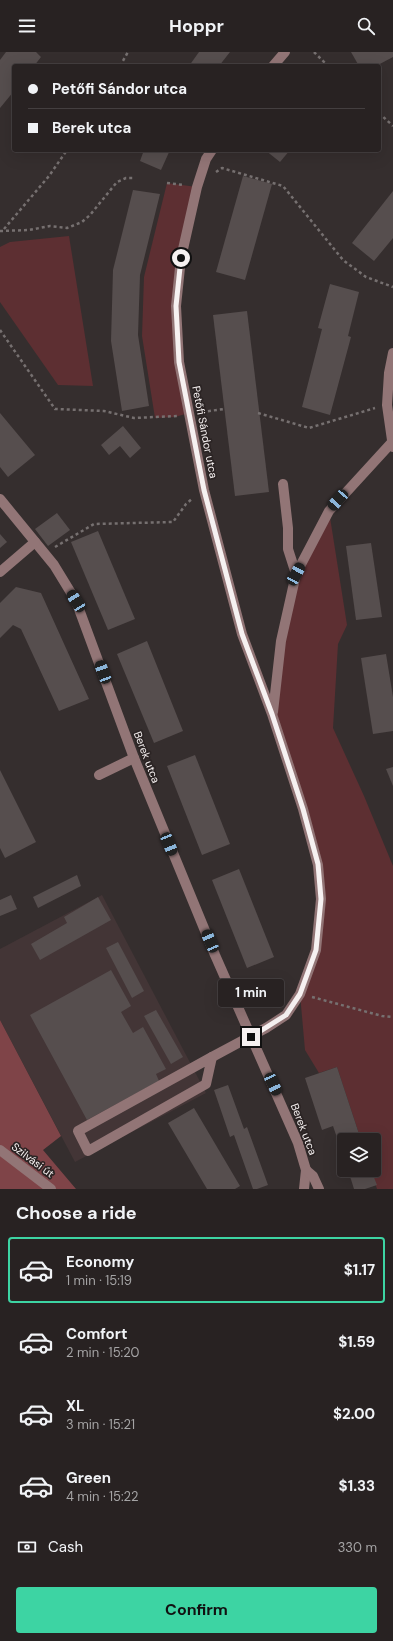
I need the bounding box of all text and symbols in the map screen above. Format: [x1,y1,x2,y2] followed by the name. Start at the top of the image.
[169,14,224,38] text: Hoppr
[16,15,38,37] icon: menu
[355,15,377,37] icon: search
[52,79,187,99] text: Petőfi Sándor utca
[52,118,131,138] text: Berek utca
[172,249,190,267] route start
[189,385,221,479] street label: Petőfi Sándor utca
[326,487,350,513] car
[285,561,307,587] car
[65,588,87,614] car
[93,659,113,685] car
[131,729,163,785] street label: Berek utca
[159,831,179,857] car
[200,928,220,954] car
[218,979,284,1007] callout: 1 min
[235,984,267,1001] text: 1 min
[242,1028,260,1046] route end
[262,1071,284,1097] car
[288,1101,320,1157] street label: Berek utca
[337,1133,381,1177] map controls
[337,1133,381,1177] button: layers
[9,1139,57,1181] street label: Szilvási út
[16,1201,137,1225] text: Choose a ride
[18,1252,54,1288] icon: car
[66,1252,134,1272] text: Economy
[344,1260,375,1280] text: $1.17
[66,1272,132,1289] text: 1 min · 15:19
[18,1324,54,1360] icon: car
[66,1324,127,1344] text: Comfort
[338,1332,375,1352] text: $1.59
[66,1344,139,1361] text: 2 min · 15:20
[18,1396,54,1432] icon: car
[66,1396,84,1416] text: XL
[333,1404,375,1424] text: $2.00
[66,1416,135,1433] text: 3 min · 15:21
[18,1468,54,1504] icon: car
[66,1468,111,1488] text: Green
[339,1476,375,1496] text: $1.33
[66,1488,139,1505] text: 4 min · 15:22
[16,1536,38,1558] icon: cash
[48,1537,83,1557] text: Cash
[338,1539,377,1556] text: 330 m
[16,1587,377,1633] button: Confirm

